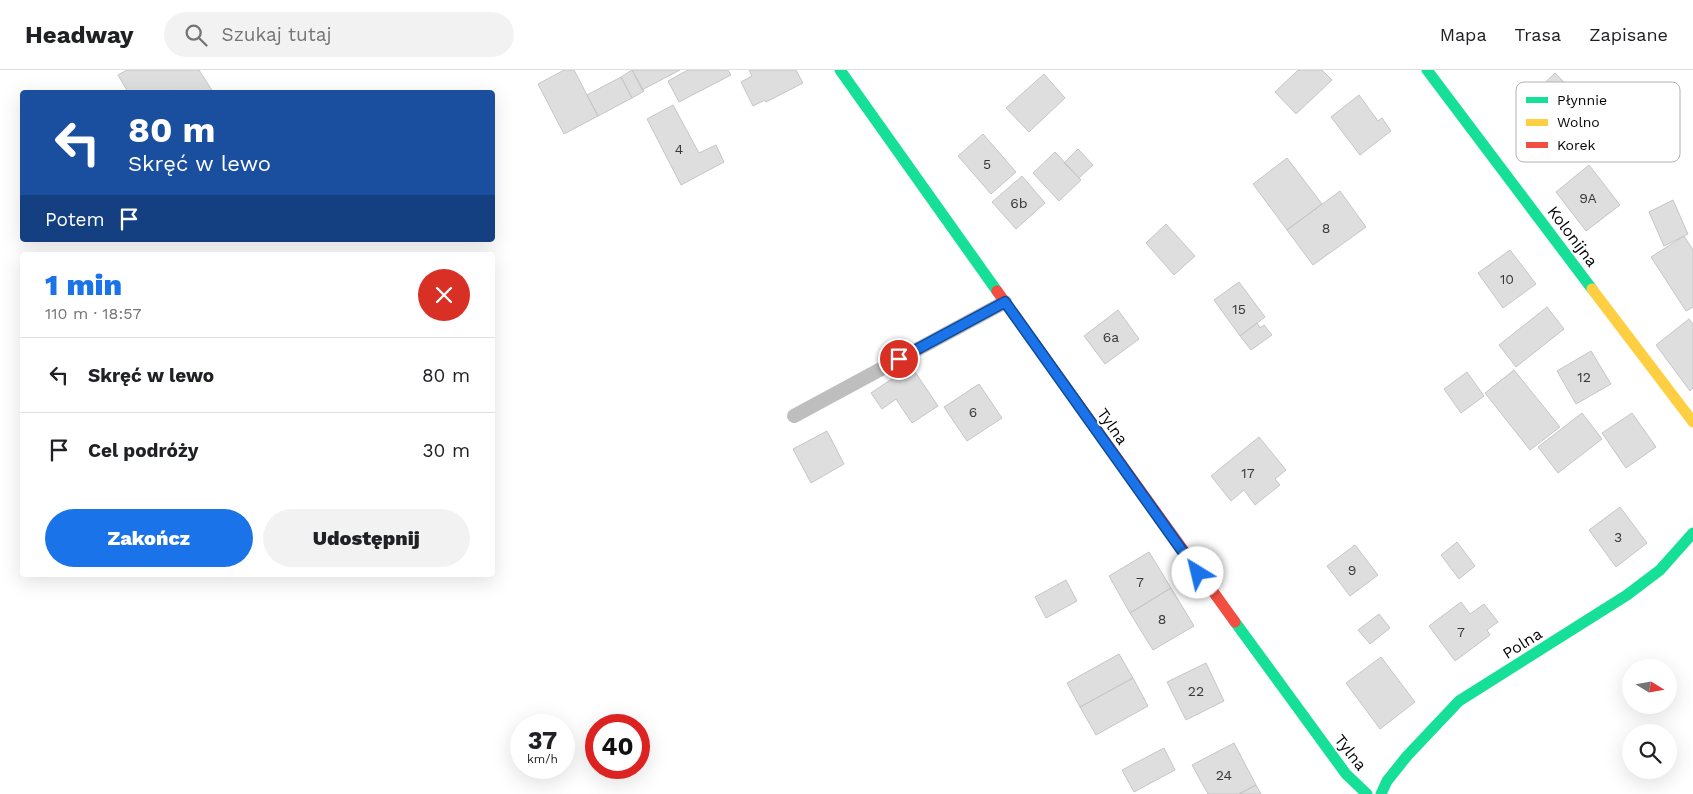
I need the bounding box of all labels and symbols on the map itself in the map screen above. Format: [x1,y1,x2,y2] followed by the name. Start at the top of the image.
[1516,82,1680,162] legend
[1557,92,1607,108] text: Płynnie
[1557,114,1600,130] text: Wolno
[1557,137,1596,153] text: Korek
[675,141,683,157] house number: 4
[983,156,991,172] house number: 5
[1579,190,1597,206] house number: 9A
[1010,195,1028,211] house number: 6b
[1544,202,1602,270] street label: Kolonijna
[1322,220,1330,236] house number: 8
[1500,271,1514,287] house number: 10
[1232,301,1246,317] house number: 15
[1103,329,1119,345] house number: 6a
[878,338,920,380] pin
[1577,369,1591,385] house number: 12
[969,404,977,420] house number: 6
[1093,404,1132,448] street label: Tylna
[1241,465,1255,481] house number: 17
[1614,529,1622,545] house number: 3
[1171,546,1223,598] position arrow
[1348,562,1356,578] house number: 9
[1136,574,1144,590] house number: 7
[1158,611,1166,627] house number: 8
[1457,624,1465,640] house number: 7
[1499,624,1546,663] street label: Polna
[1622,659,1678,714] north arrow
[1188,683,1204,699] house number: 22
[585,714,650,779] speed limit sign: 40
[1331,731,1371,774] street label: Tylna
[1216,767,1232,783] house number: 24

